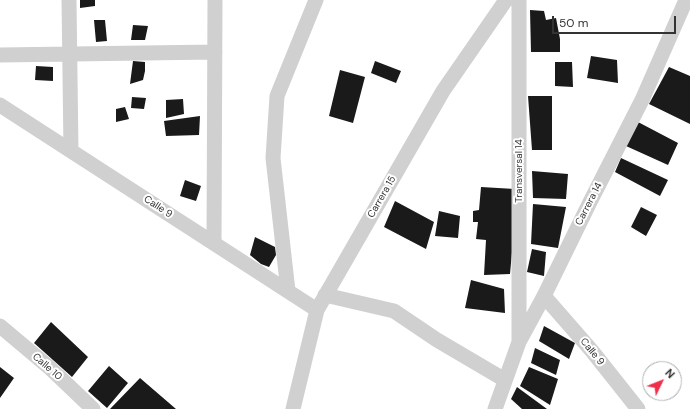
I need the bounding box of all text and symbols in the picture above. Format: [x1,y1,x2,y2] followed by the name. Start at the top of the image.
[554,8,678,34] scale bar
[559,15,588,31] text: 50 m
[513,139,525,203] street label: Transversal 14
[365,174,399,220] street label: Carrera 15
[573,181,605,227] street label: Carrera 14
[141,193,175,221] street label: Calle 9
[577,336,607,368] street label: Calle 9
[30,351,64,383] street label: Calle 10
[642,361,682,401] north arrow
[662,366,678,381] text: N

